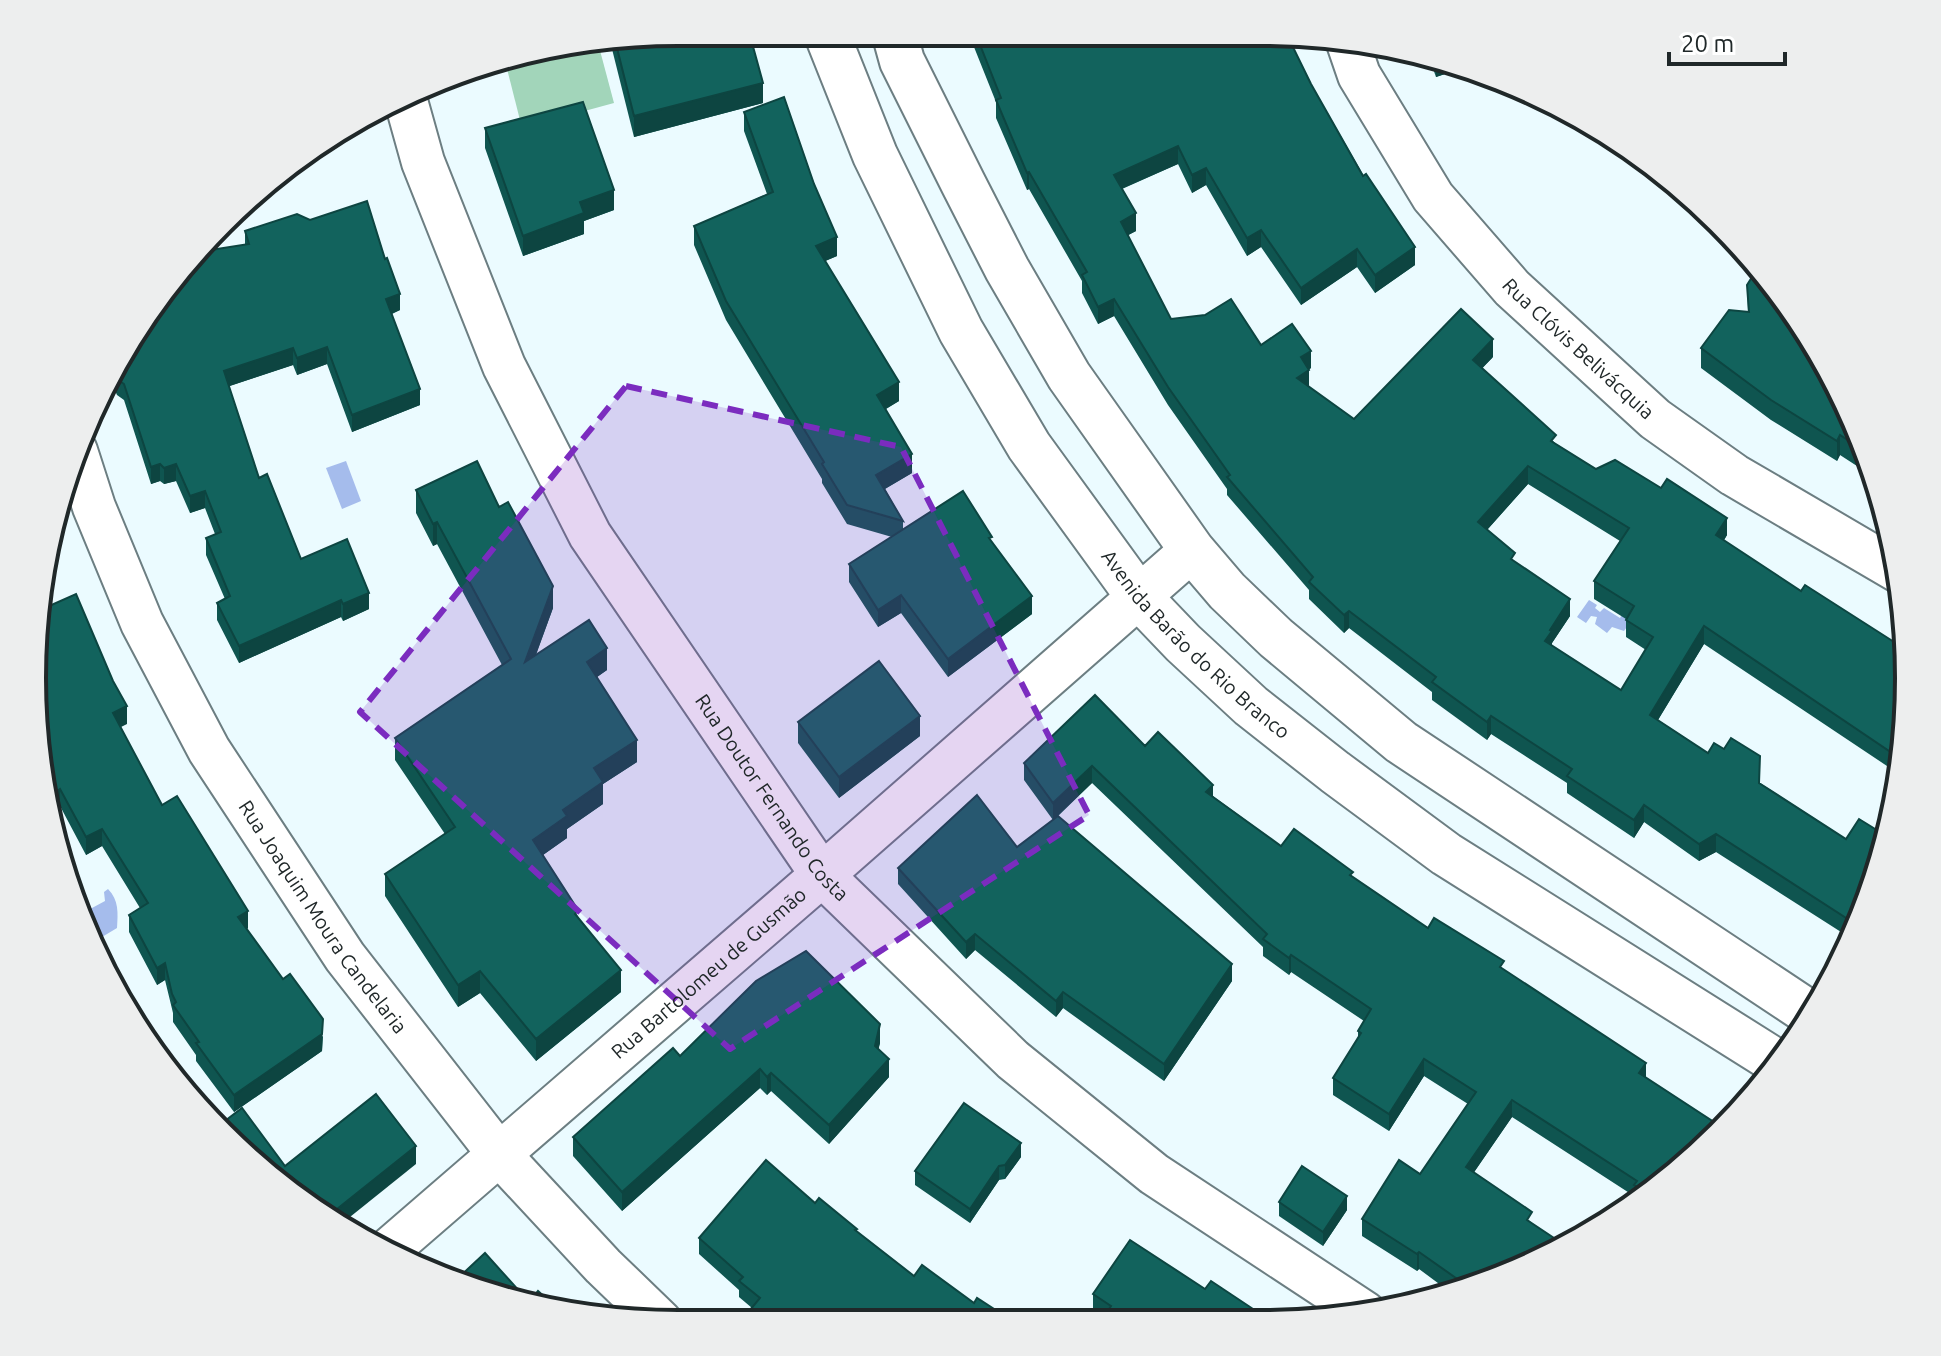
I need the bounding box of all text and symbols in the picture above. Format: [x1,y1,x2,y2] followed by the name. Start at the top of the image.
[1669,16,1785,66] scale bar
[1681,30,1734,57] text: 20 m
[1498,273,1659,423] street label: Rua Clóvis Belivácquia
[1097,545,1295,743] street label: Avenida Barão do Rio Branco
[691,689,854,905] street label: Rua Doutor Fernando Costa
[234,796,412,1038] street label: Rua Joaquim Moura Candelaria
[606,882,810,1063] street label: Rua Bartolomeu de Gusmão

